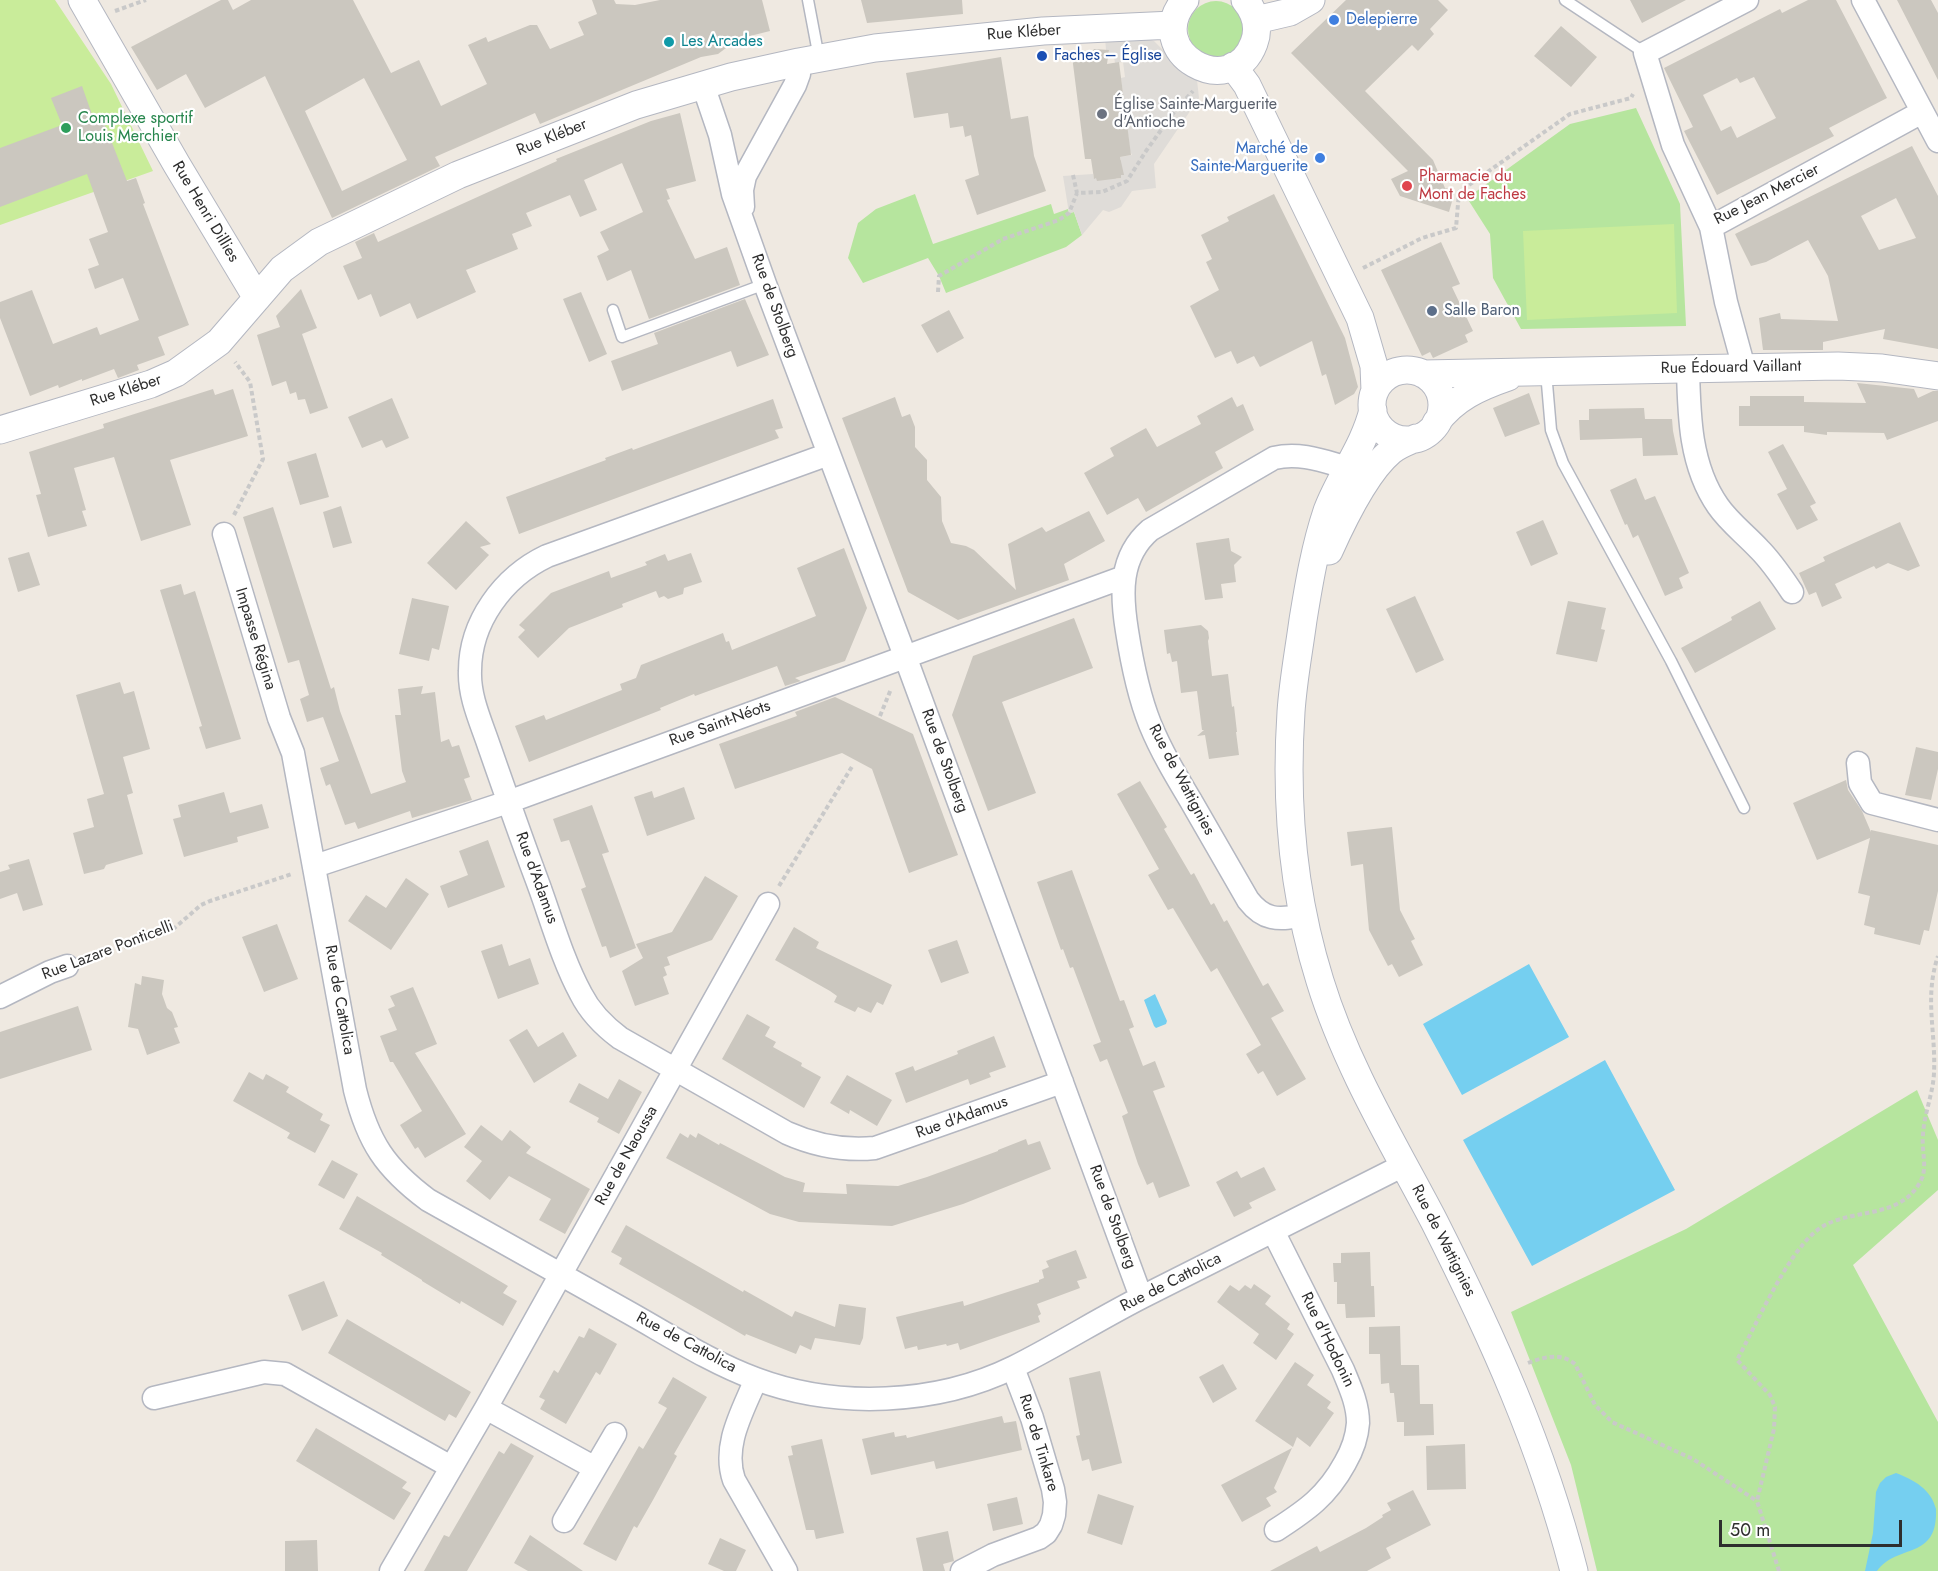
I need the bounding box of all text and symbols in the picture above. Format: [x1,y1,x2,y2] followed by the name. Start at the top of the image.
[1346,10,1418,30] place label: Delepierre
[1327,13,1341,27] marker: Delepierre
[986,21,1062,45] street label: Rue Kléber
[681,32,763,52] place label: Les Arcades
[662,35,676,49] marker: Les Arcades
[1054,46,1162,66] place label: Faches – Église
[1035,49,1049,63] marker: Faches – Église
[1114,95,1277,133] place label: Église Sainte-Marguerite d'Antioche
[1095,107,1109,121] marker: Église Sainte-Marguerite d'Antioche
[78,109,193,147] place label: Complexe sportif Louis Merchier
[514,115,590,161] street label: Rue Kléber
[59,121,73,135] marker: Complexe sportif Louis Merchier
[1190,139,1308,177] place label: Marché de Sainte-Marguerite
[1313,151,1327,165] marker: Marché de Sainte-Marguerite
[167,158,243,266] street label: Rue Henri Dillies
[1711,160,1823,230] street label: Rue Jean Mercier
[1419,167,1526,205] place label: Pharmacie du Mont de Faches
[1400,179,1414,193] marker: Pharmacie du Mont de Faches
[746,251,802,361] street label: Rue de Stolberg
[1444,301,1520,321] place label: Salle Baron
[1425,304,1439,318] marker: Salle Baron
[1661,357,1801,379] street label: Rue Édouard Vaillant
[88,370,164,412] street label: Rue Kléber
[230,586,280,692] street label: Impasse Régina
[667,697,773,751] street label: Rue Saint-Néots
[916,706,972,816] street label: Rue de Stolberg
[1144,721,1218,839] street label: Rue de Wattignies
[510,829,562,927] street label: Rue d'Adamus
[39,917,177,985] street label: Rue Lazare Ponticelli
[320,944,358,1056] street label: Rue de Cattolica
[913,1092,1011,1144] street label: Rue d'Adamus
[592,1103,662,1209] street label: Rue de Naoussa
[1084,1162,1140,1272] street label: Rue de Stolberg
[1407,1182,1479,1300] street label: Rue de Wattignies
[1117,1249,1225,1317] street label: Rue de Cattolica
[1296,1289,1358,1391] street label: Rue d'Hodonin
[633,1309,739,1377] street label: Rue de Cattolica
[1014,1392,1062,1494] street label: Rue de Tinkare
[1722,1508,1905,1546] scale bar
[1730,1517,1770,1543] text: 50 m

